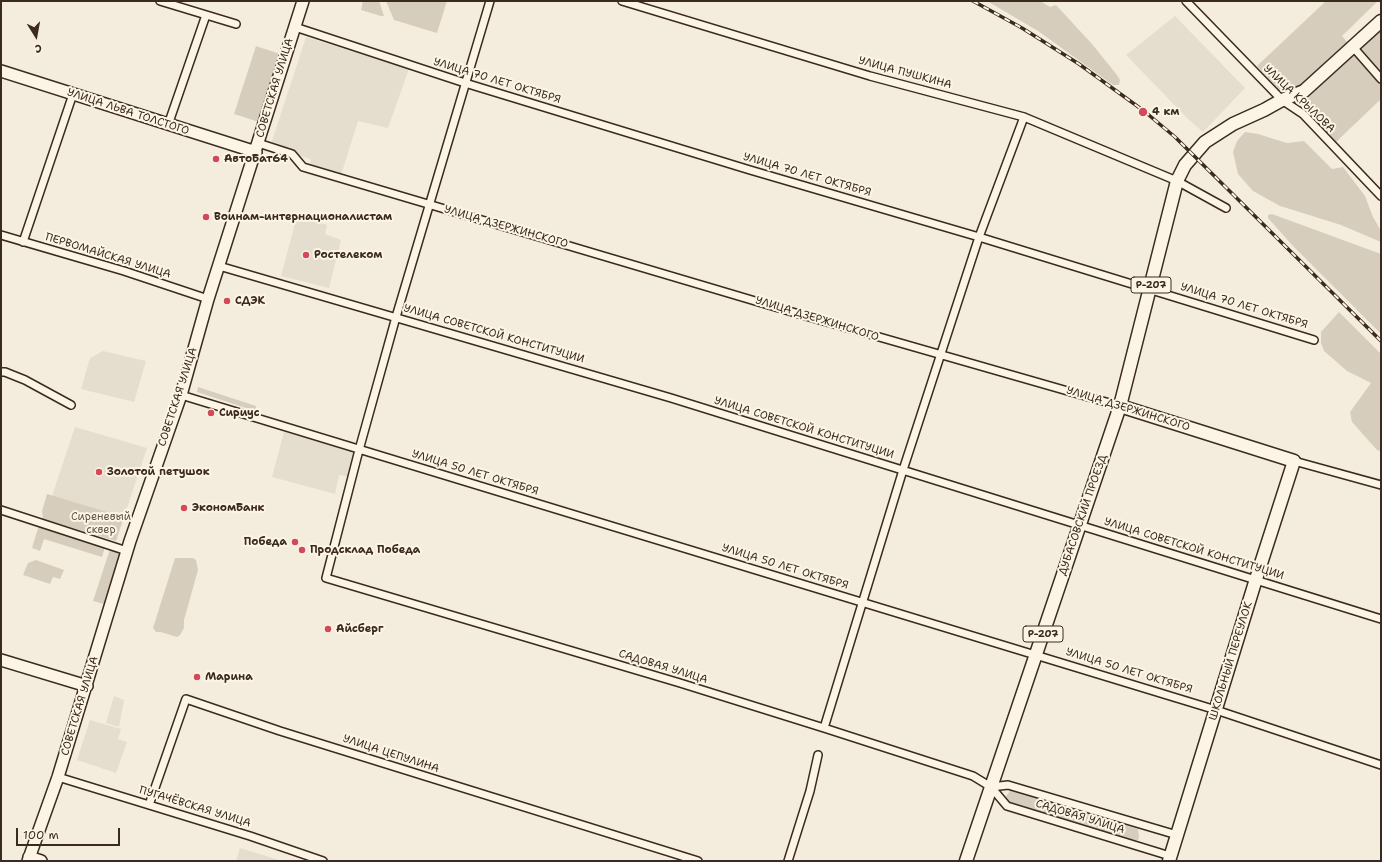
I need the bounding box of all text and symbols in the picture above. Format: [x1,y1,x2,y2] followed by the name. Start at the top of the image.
[16,16,56,56] north arrow
[254,37,296,139] street label: СОВЕТСКАЯ УЛИЦА
[34,40,43,56] text: С
[857,54,953,92] street label: УЛИЦА ПУШКИНА
[432,55,562,107] street label: УЛИЦА 70 ЛЕТ ОКТЯБРЯ
[1260,62,1338,136] street label: УЛИЦА КРЫЛОВА
[65,86,191,138] street label: УЛИЦА ЛЬВА ТОЛСТОГО
[1152,105,1179,119] place label: 4 км
[1137,106,1149,118] marker: 4 км
[742,150,872,200] street label: УЛИЦА 70 ЛЕТ ОКТЯБРЯ
[224,152,288,166] place label: АвтоБат64
[211,154,221,164] marker: АвтоБат64
[443,203,569,251] street label: УЛИЦА ДЗЕРЖИНСКОГО
[214,210,392,224] place label: Воинам-интернационалистам
[201,212,211,222] marker: Воинам-интернационалистам
[44,231,172,281] street label: ПЕРВОМАЙСКАЯ УЛИЦА
[314,248,382,262] place label: Ростелеком
[301,250,311,260] marker: Ростелеком
[1131,277,1171,293] road number: Р-207
[1179,280,1309,332] street label: УЛИЦА 70 ЛЕТ ОКТЯБРЯ
[235,294,265,308] place label: СДЭК
[754,294,880,344] street label: УЛИЦА ДЗЕРЖИНСКОГО
[222,296,232,306] marker: СДЭК
[402,302,586,366] street label: УЛИЦА СОВЕТСКОЙ КОНСТИТУЦИИ
[156,346,200,448] street label: СОВЕТСКАЯ УЛИЦА
[1065,384,1191,434] street label: УЛИЦА ДЗЕРЖИНСКОГО
[712,394,896,462] street label: УЛИЦА СОВЕТСКОЙ КОНСТИТУЦИИ
[219,406,260,420] place label: Сириус
[206,408,216,418] marker: Сириус
[410,447,540,499] street label: УЛИЦА 50 ЛЕТ ОКТЯБРЯ
[1056,453,1110,577] street label: ДУБАСОВСКИЙ ПРОЕЗД
[107,465,210,479] place label: Золотой петушок
[94,467,104,477] marker: Золотой петушок
[192,501,265,515] place label: ЭкономБанк
[179,503,189,513] marker: ЭкономБанк
[71,510,131,536] park label: Сиреневый сквер
[1102,515,1286,583] street label: УЛИЦА СОВЕТСКОЙ КОНСТИТУЦИИ
[244,535,287,549] place label: Победа
[290,537,300,547] marker: Победа
[720,541,850,593] street label: УЛИЦА 50 ЛЕТ ОКТЯБРЯ
[310,543,420,557] place label: Продсклад Победа
[297,545,307,555] marker: Продсклад Победа
[1207,600,1255,722] street label: ШКОЛЬНЫЙ ПЕРЕУЛОК
[336,622,384,636] place label: Айсберг
[323,624,333,634] marker: Айсберг
[1023,626,1063,642] road number: Р-207
[1064,645,1194,697] street label: УЛИЦА 50 ЛЕТ ОКТЯБРЯ
[617,647,709,687] street label: САДОВАЯ УЛИЦА
[59,655,101,757] street label: СОВЕТСКАЯ УЛИЦА
[205,670,253,684] place label: Марина
[192,672,202,682] marker: Марина
[341,732,441,776] street label: УЛИЦА ЦЕПУЛИНА
[138,784,252,830] street label: ПУГАЧЁВСКАЯ УЛИЦА
[1034,797,1126,837] street label: САДОВАЯ УЛИЦА
[18,820,122,846] scale bar
[23,827,59,843] text: 100 m

